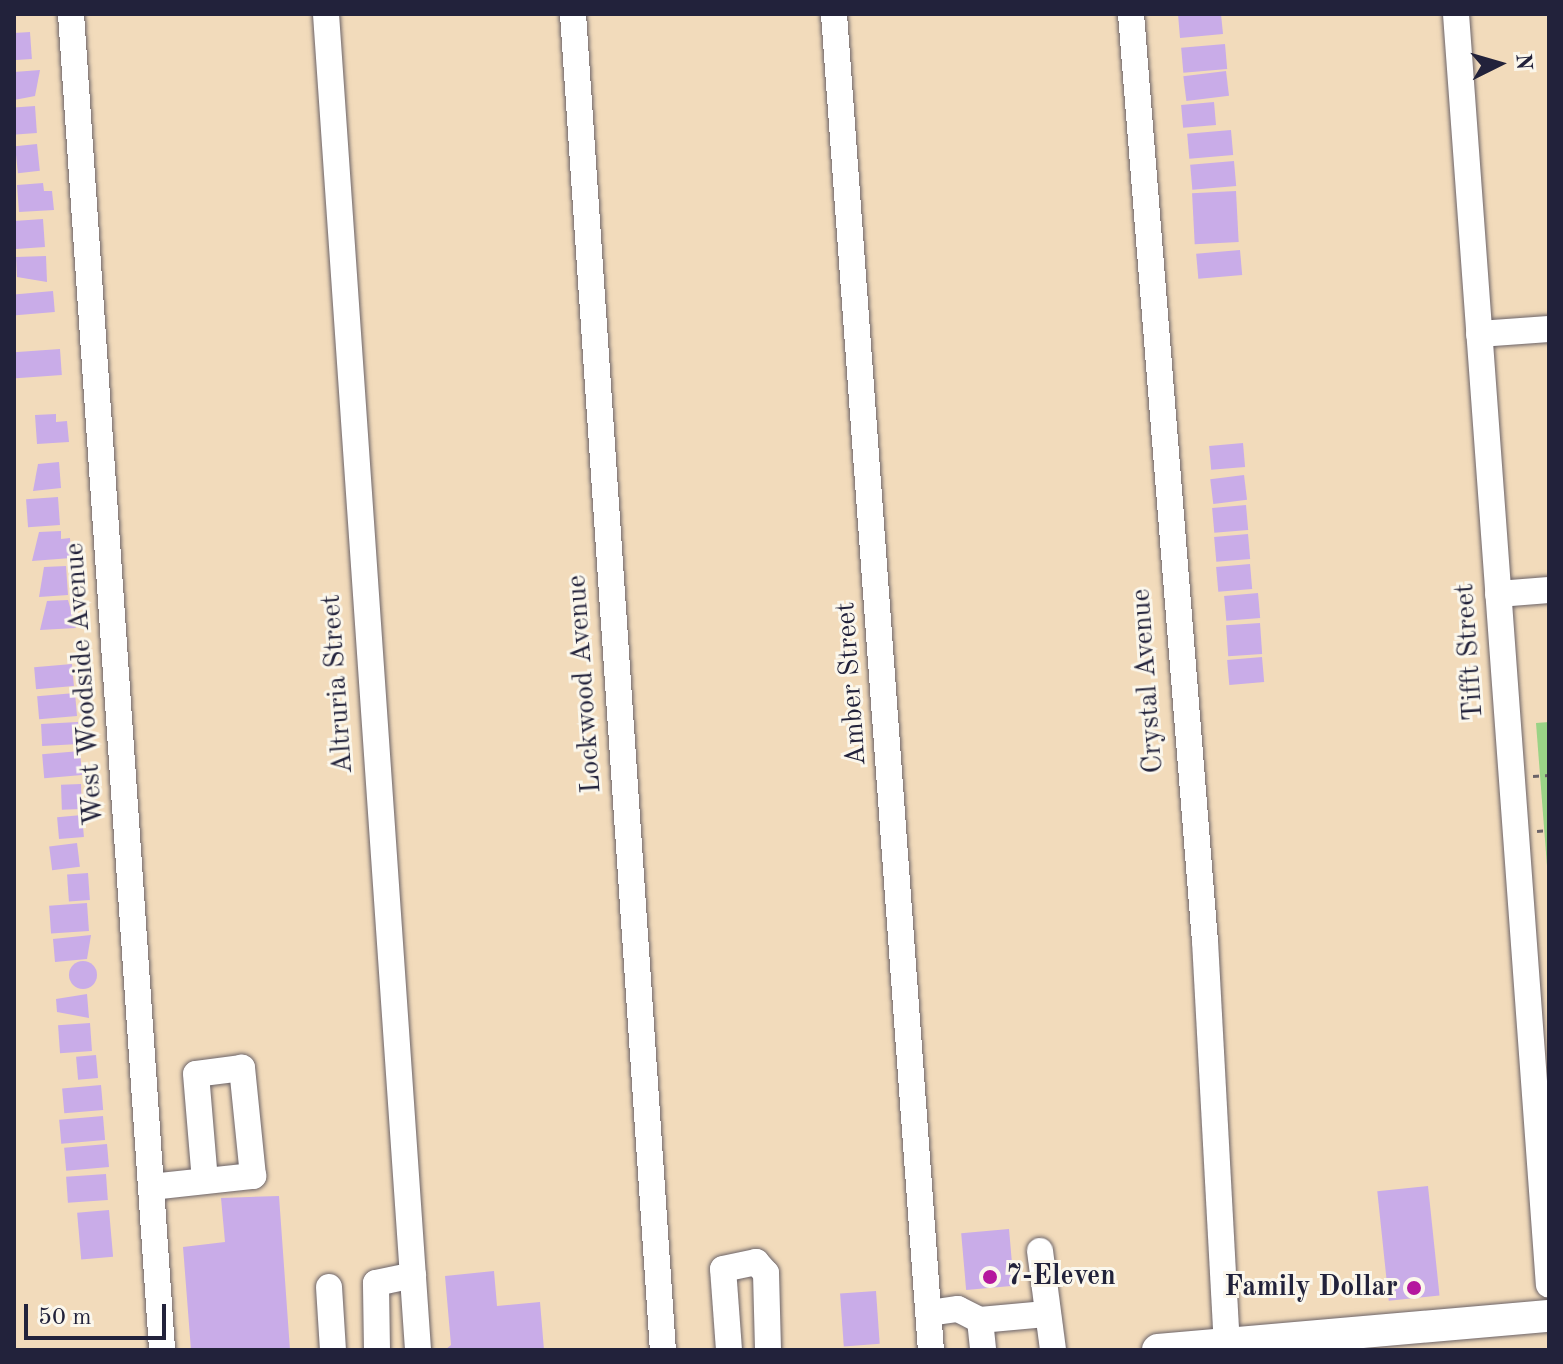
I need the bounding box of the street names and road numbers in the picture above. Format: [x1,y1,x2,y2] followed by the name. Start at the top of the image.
[58,541,112,827] street label: West Woodside Avenue
[561,574,609,794] street label: Lockwood Avenue
[1448,582,1492,722] street label: Tifft Street
[1125,587,1171,775] street label: Crystal Avenue
[315,593,361,775] street label: Altruria Street
[830,601,874,767] street label: Amber Street

